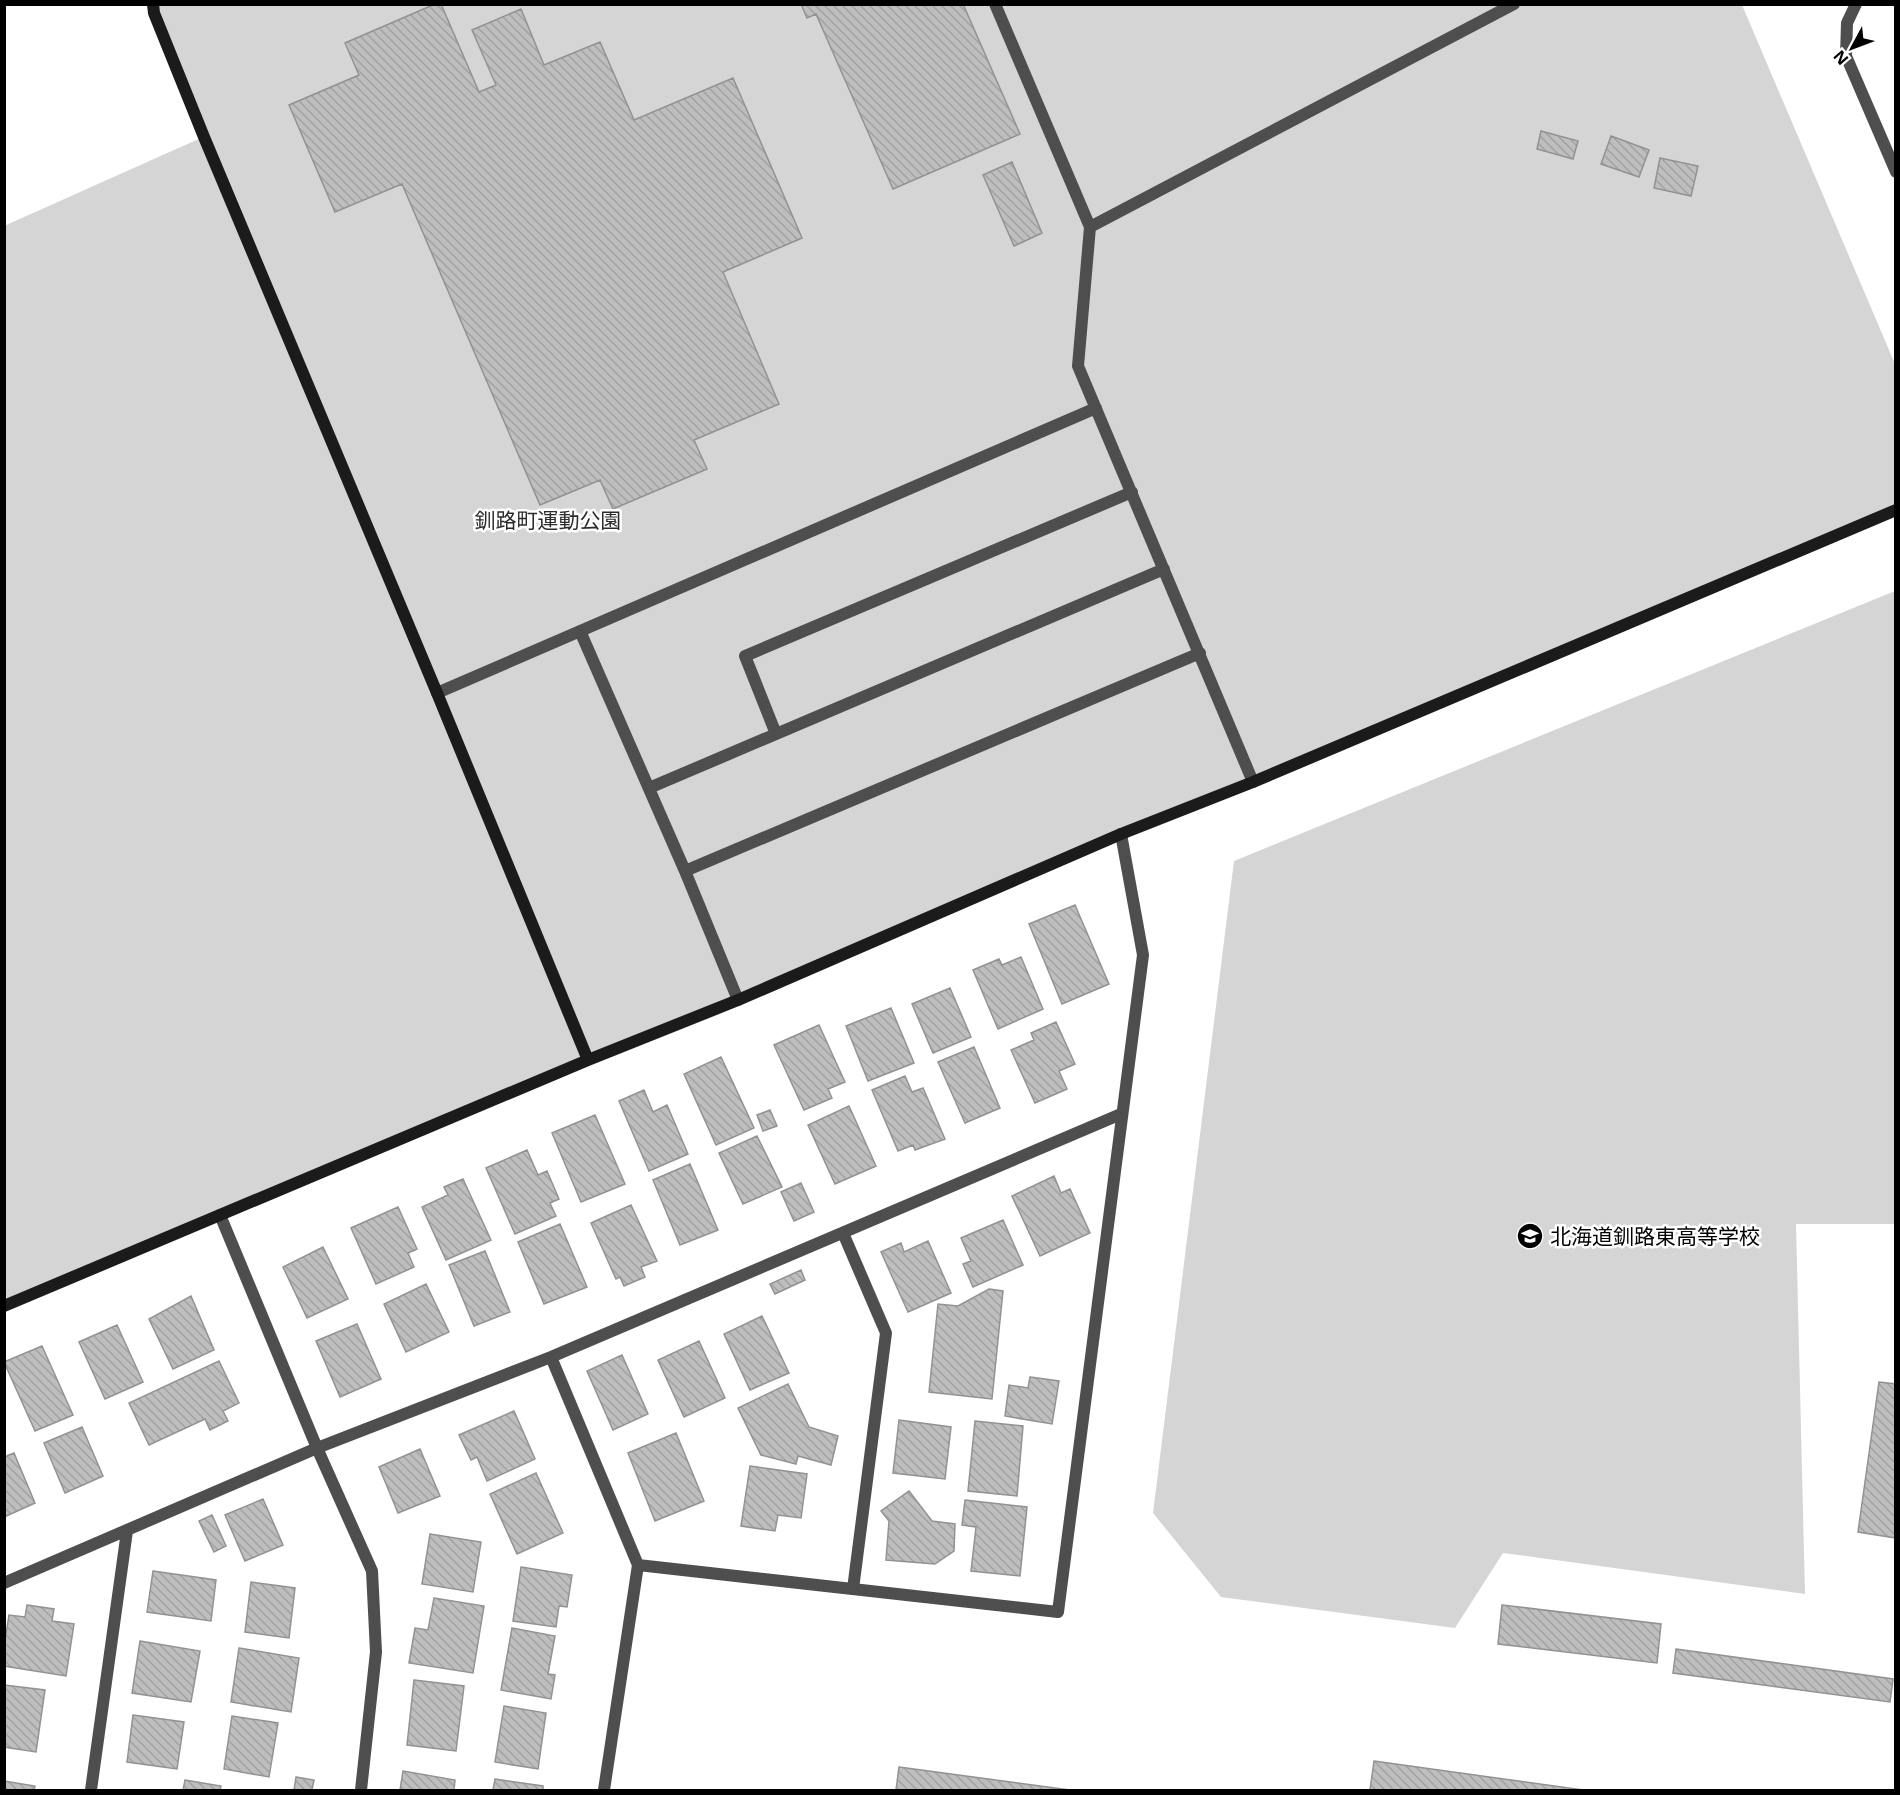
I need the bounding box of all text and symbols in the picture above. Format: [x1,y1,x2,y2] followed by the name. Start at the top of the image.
[1822,18,1882,78] north arrow
[1828,46,1853,70] text: N
[475,506,622,534] park label: 釧路町運動公園
[1515,1221,1545,1251] school or university icon: 北海道釧路東高等学校
[1550,1222,1760,1250] place label: 北海道釧路東高等学校

